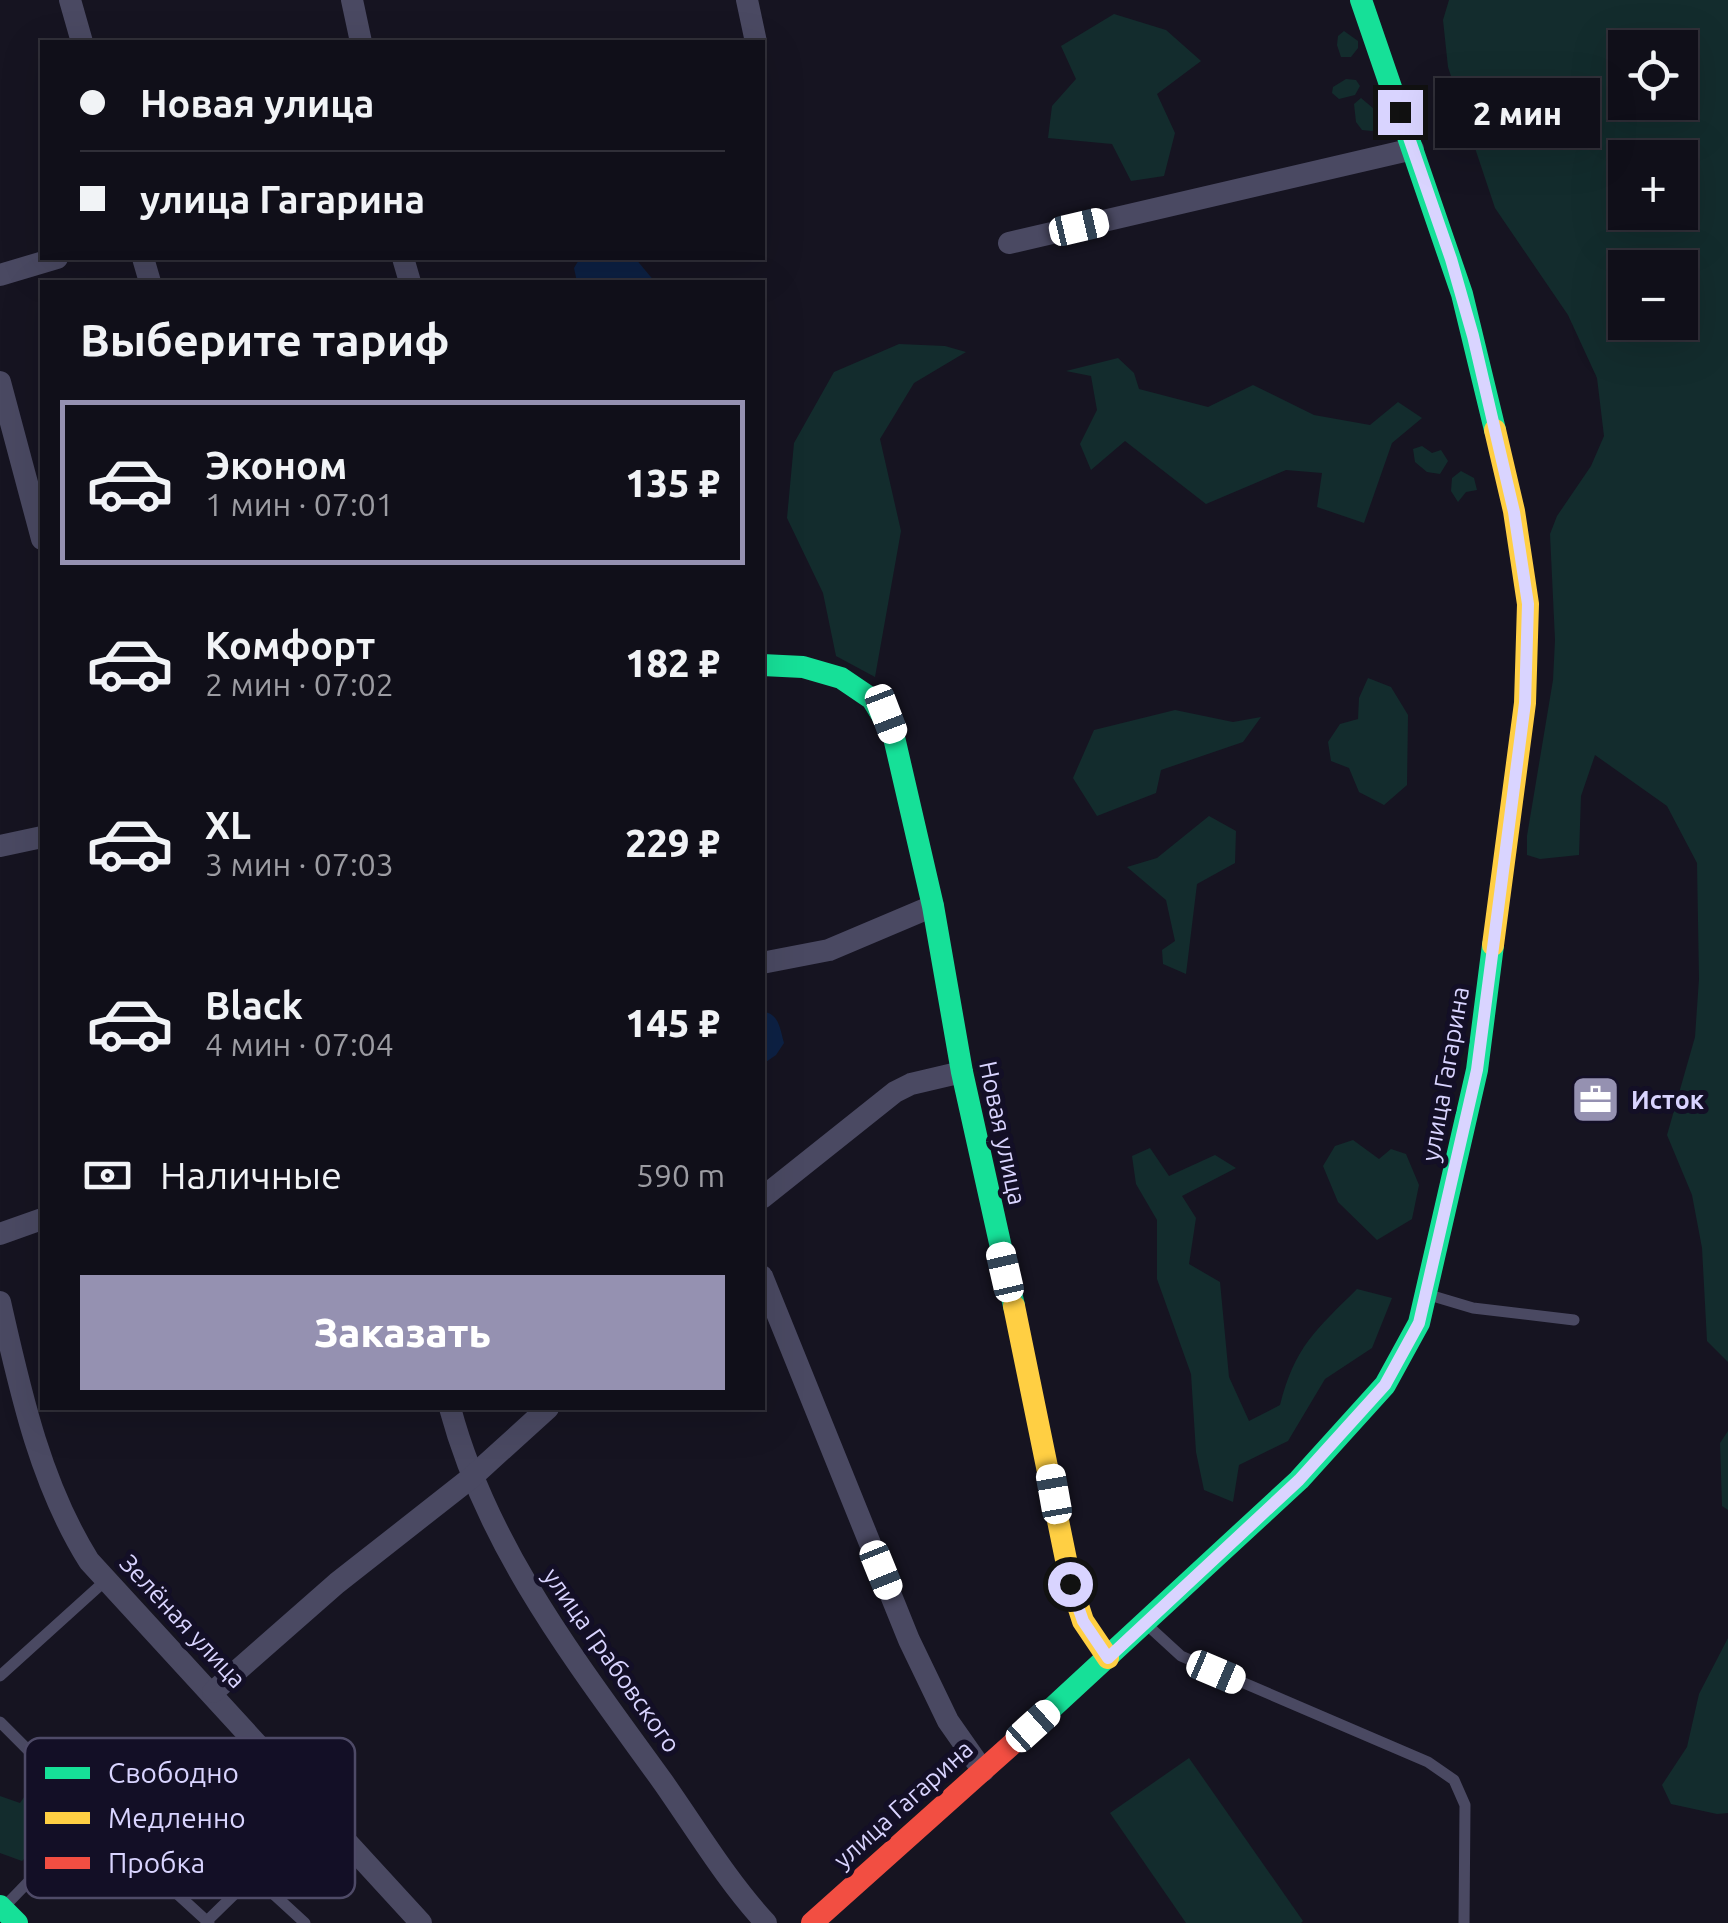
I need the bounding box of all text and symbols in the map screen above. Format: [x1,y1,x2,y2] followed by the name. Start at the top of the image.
[1608,30,1698,340] map controls
[1608,30,1698,120] button: locate
[1435,77,1600,147] callout: 2 мин
[140,82,374,124] text: Новая улица
[1378,90,1423,135] route end
[1473,95,1562,131] text: 2 мин
[1608,140,1698,230] button: +
[140,178,425,220] text: улица Гагарина
[1046,206,1112,248] car
[1608,250,1698,340] button: −
[80,314,450,365] text: Выберите тариф
[85,438,175,528] icon: car
[205,444,347,486] text: Эконом
[625,462,720,504] text: 135 ₽
[205,486,394,522] text: 1 мин · 07:01
[85,618,175,708] icon: car
[205,624,375,666] text: Комфорт
[625,642,720,684] text: 182 ₽
[205,666,394,702] text: 2 мин · 07:02
[861,681,911,747] car
[85,798,175,888] icon: car
[205,804,251,846] text: XL
[625,822,720,864] text: 229 ₽
[205,846,394,882] text: 3 мин · 07:03
[85,978,175,1068] icon: car
[205,984,303,1026] text: Black
[1416,984,1474,1164] street label: улица Гагарина
[625,1002,720,1044] text: 145 ₽
[205,1026,394,1062] text: 4 мин · 07:04
[974,1059,1032,1207] street label: Новая улица
[1570,1074,1622,1126] office icon: Исток
[1631,1086,1704,1114] place label: Исток
[80,1148,135,1203] icon: cash
[160,1154,342,1196] text: Наличные
[636,1157,725,1193] text: 590 m
[984,1239,1026,1305] car
[80,1275,725,1390] button: Заказать
[1034,1462,1074,1526] car
[856,1537,906,1603] car
[114,1549,252,1693] street label: Зелёная улица
[538,1562,686,1758] street label: улица Грабовского
[1048,1562,1093,1607] route start
[1183,1646,1249,1698] car
[1001,1695,1065,1757] car
[828,1734,978,1874] street label: улица Гагарина
[25,1738,355,1898] legend
[108,1757,239,1788] text: Свободно
[108,1802,246,1833] text: Медленно
[108,1847,205,1878] text: Пробка

